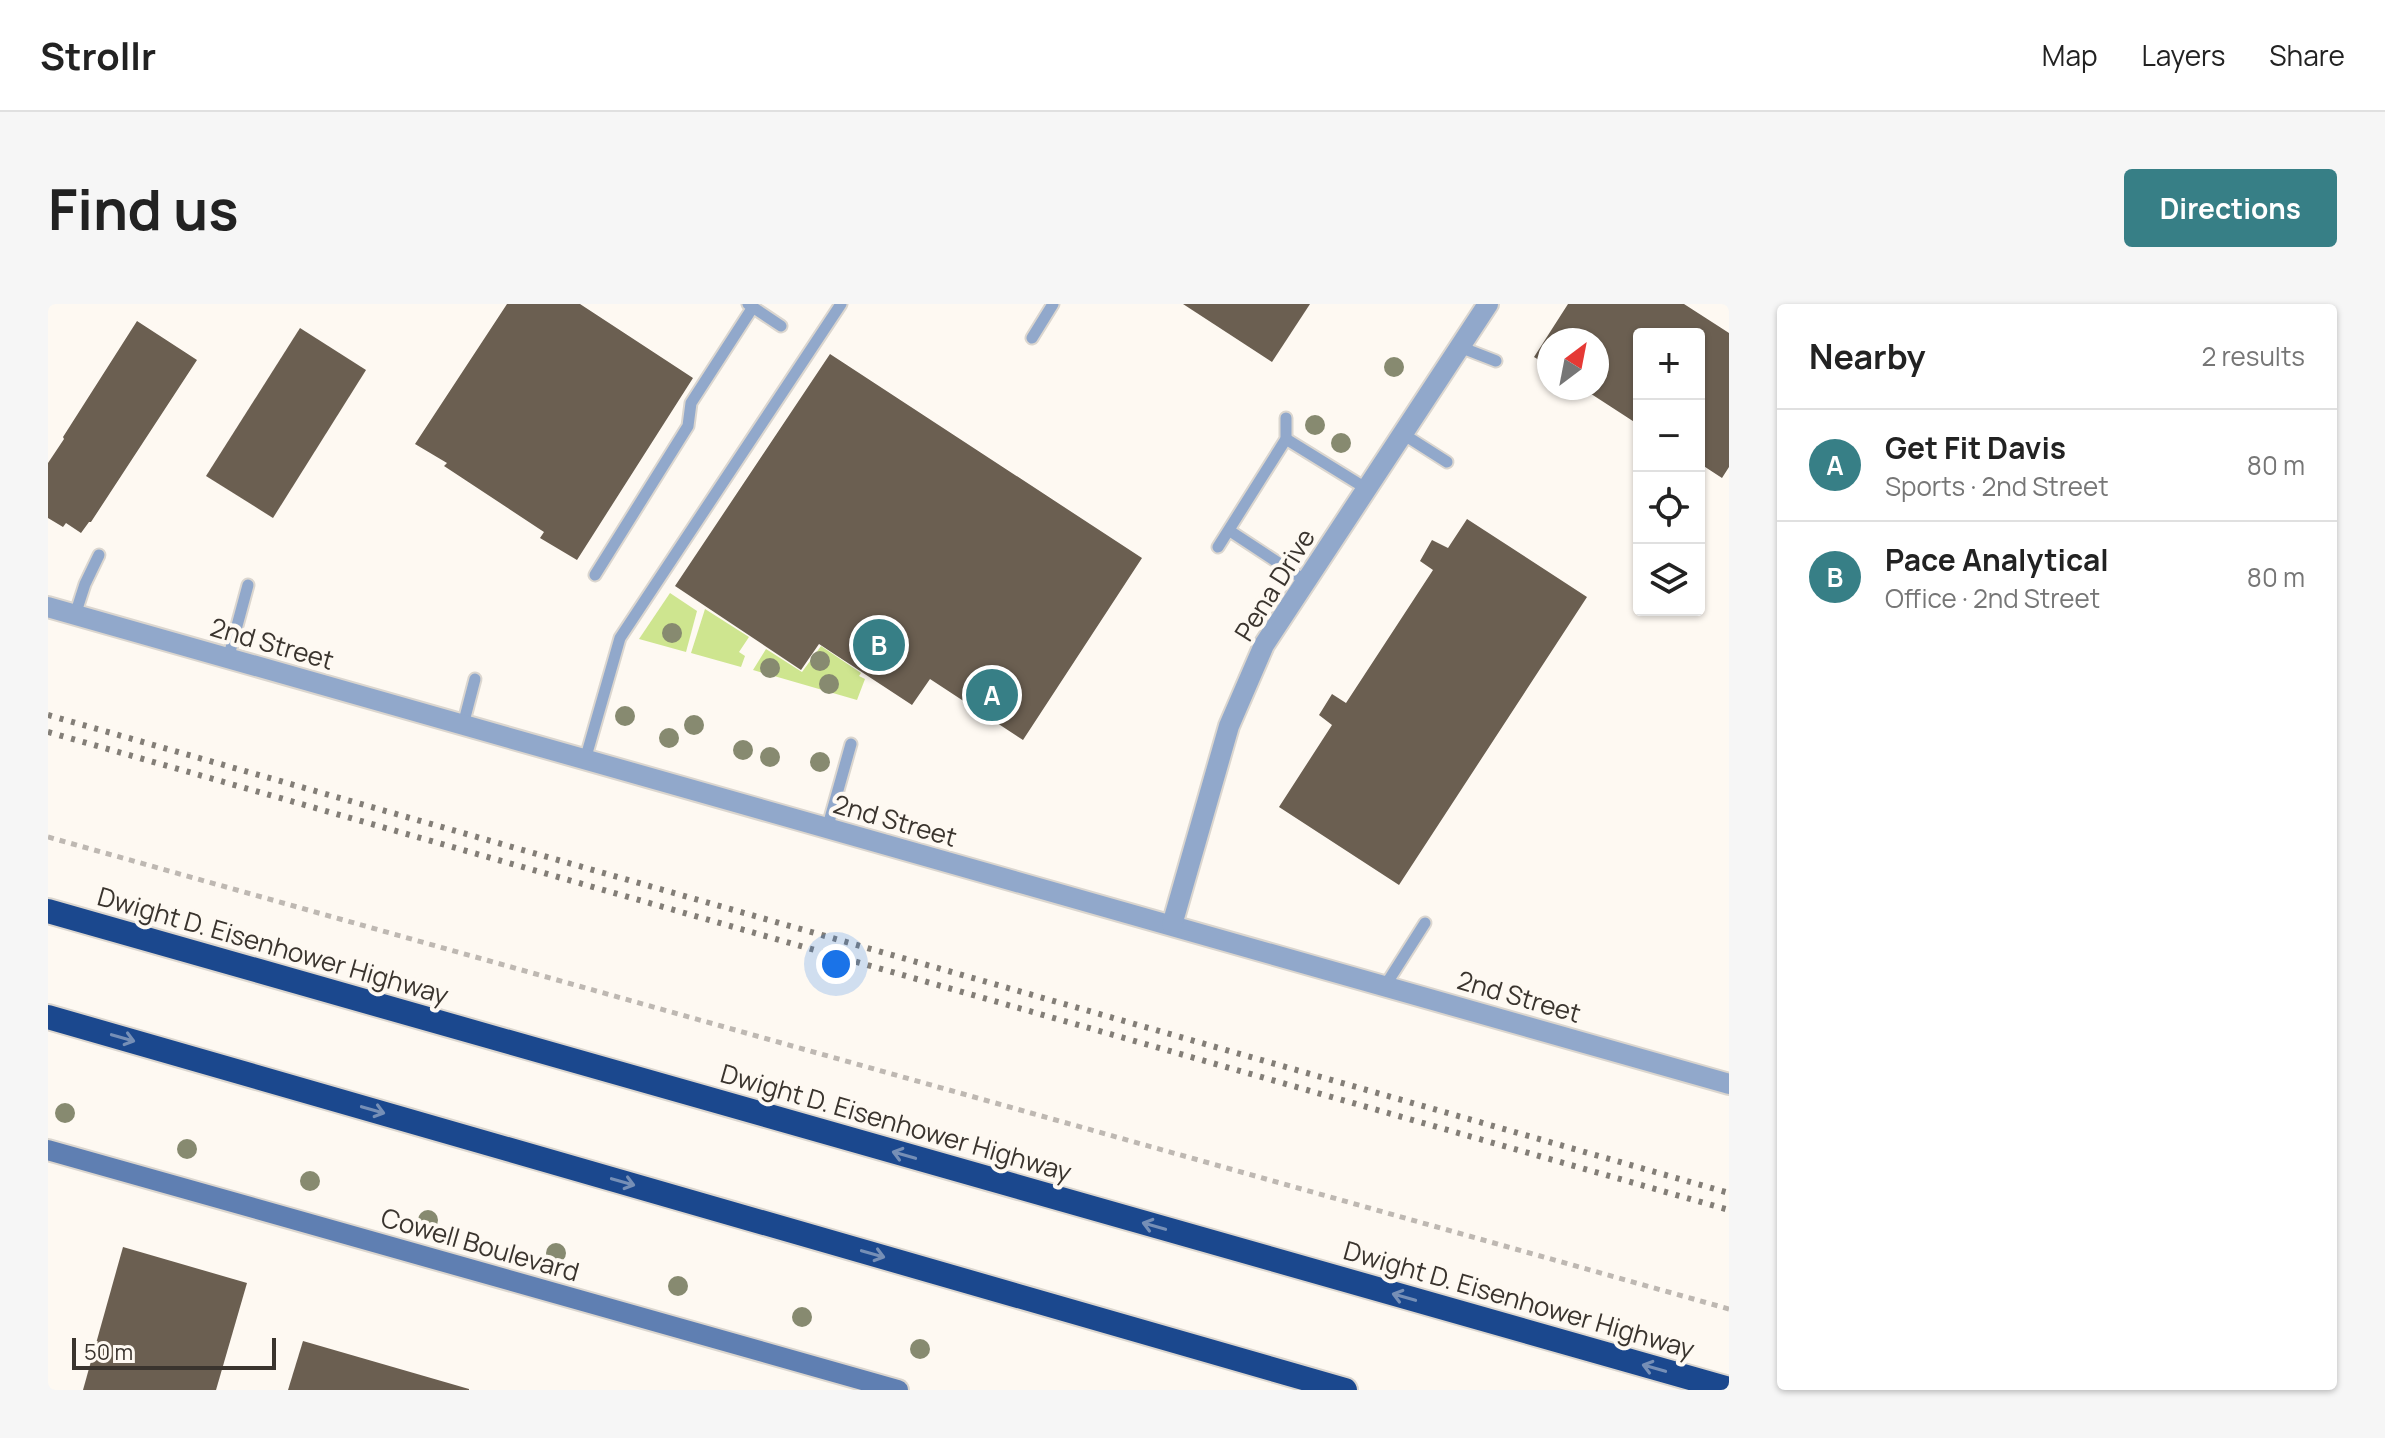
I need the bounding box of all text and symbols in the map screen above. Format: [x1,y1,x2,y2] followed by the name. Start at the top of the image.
[40,29,156,81] text: Strollr
[2042,36,2098,74] text: Map
[2142,36,2225,74] text: Layers
[2269,36,2345,74] text: Share
[2124,169,2337,247] button: Directions
[48,170,239,247] text: Find us
[1537,328,1609,400] north arrow
[1633,328,1705,616] map controls
[1633,328,1705,400] button: +
[1809,333,1925,379] text: Nearby
[2201,338,2305,374] text: 2 results
[1633,400,1705,472] button: −
[1885,427,2066,468] text: Get Fit Davis
[1826,447,1844,483] text: A
[2247,447,2305,483] text: 80 m
[1885,468,2109,504] text: Sports · 2nd Street
[1633,472,1705,544] button: locate
[1225,521,1323,648] street label: Pena Drive
[1885,539,2109,580] text: Pace Analytical
[1633,544,1705,616] button: layers
[1827,559,1843,595] text: B
[2247,559,2305,595] text: 80 m
[1885,580,2100,616] text: Office · 2nd Street
[206,608,338,678] street label: 2nd Street
[853,615,905,675] pin: B
[966,665,1018,725] pin: A
[829,785,961,855] street label: 2nd Street
[94,878,453,1013] street label: Dwight D. Eisenhower Highway
[816,944,856,984] your location
[1453,961,1585,1031] street label: 2nd Street
[110,1032,135,1047] one-way arrow
[717,1055,1076,1190] street label: Dwight D. Eisenhower Highway
[359,1103,385,1118] one-way arrow
[891,1146,917,1161] one-way arrow
[609,1175,635,1190] one-way arrow
[377,1199,583,1290] street label: Cowell Boulevard
[1141,1217,1167,1232] one-way arrow
[1340,1232,1699,1367] street label: Dwight D. Eisenhower Highway
[859,1247,885,1262] one-way arrow
[1391,1289,1417,1304] one-way arrow
[72,1334,276,1370] scale bar
[84,1337,133,1367] text: 50 m
[1642,1360,1667,1374] one-way arrow

